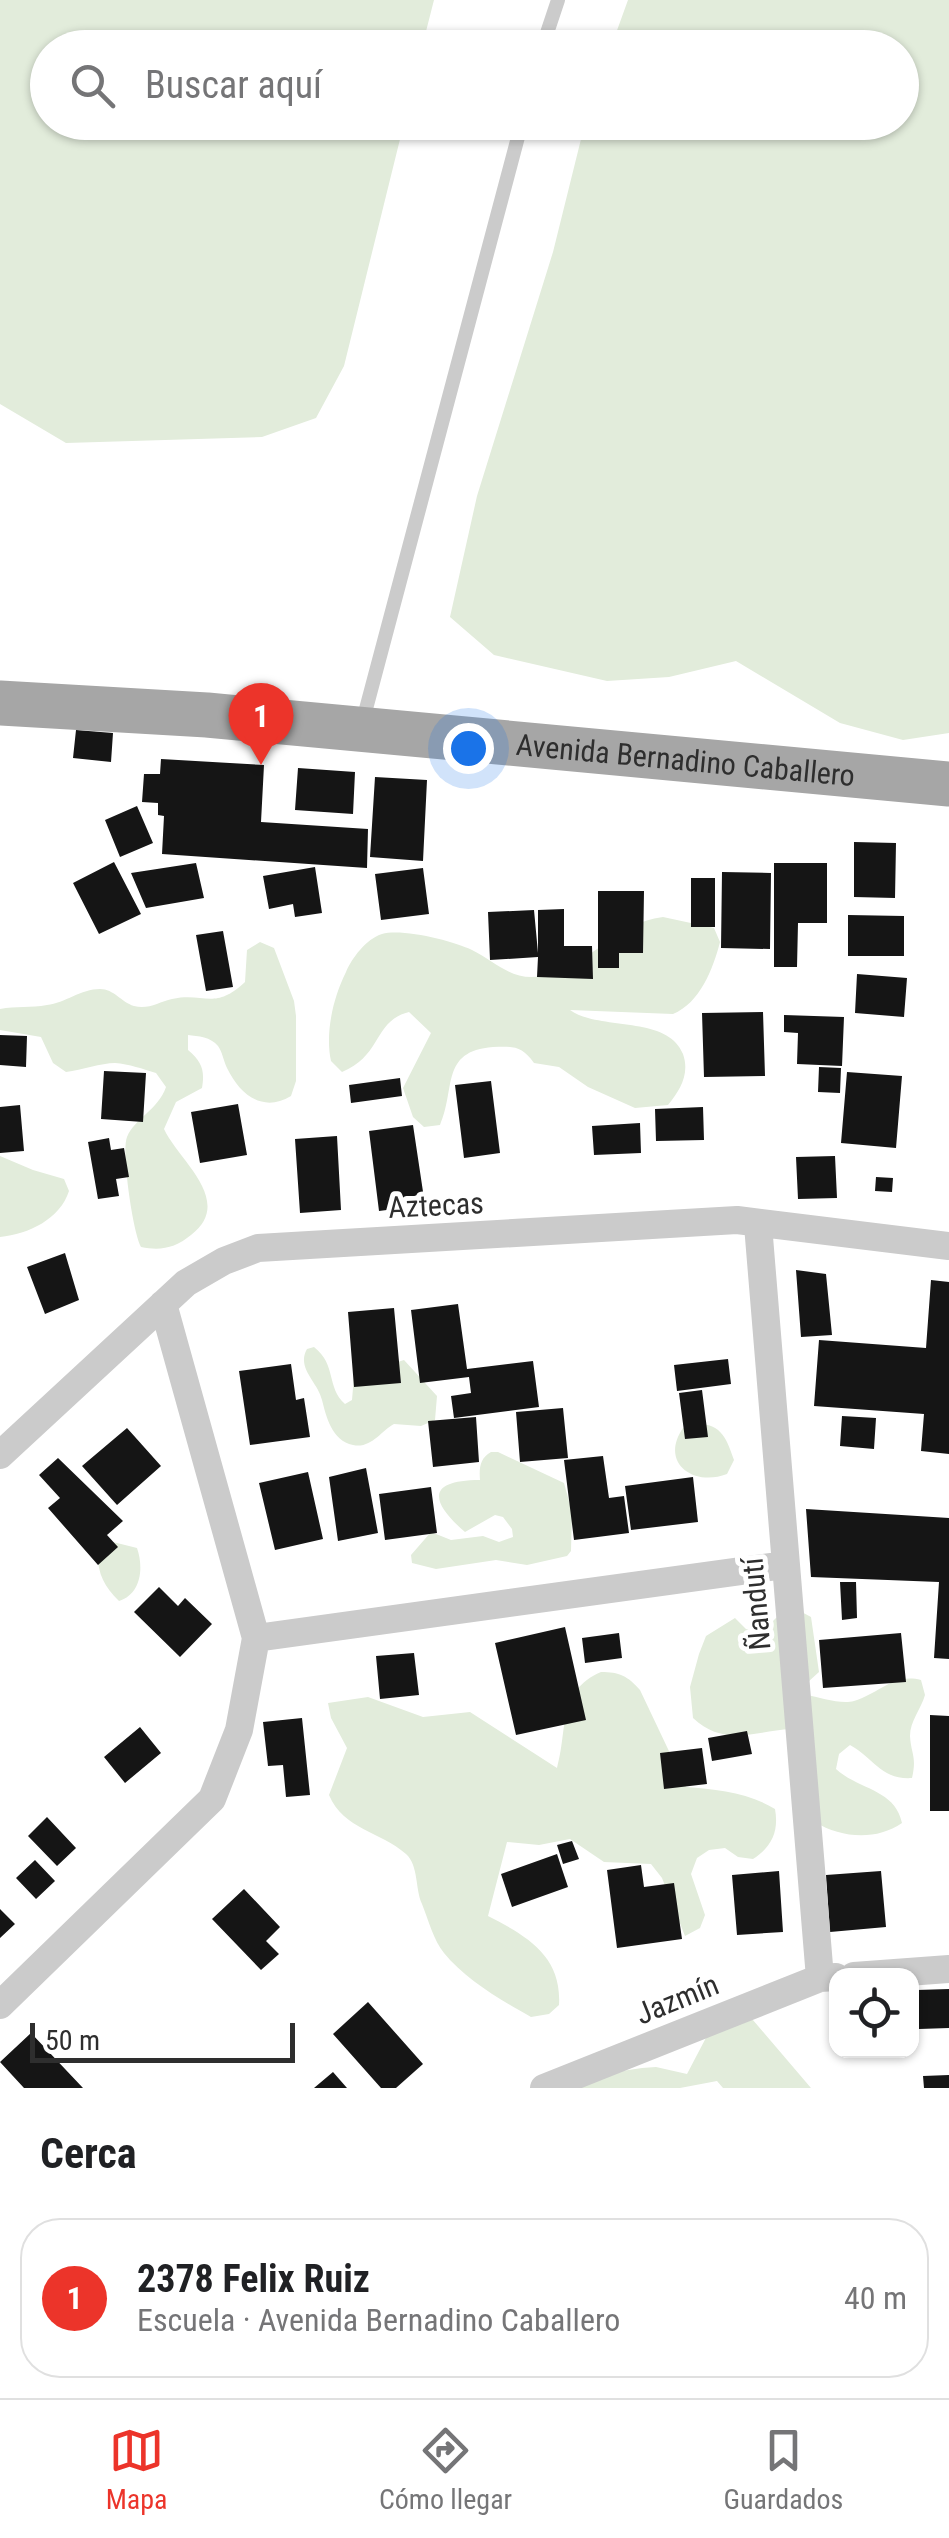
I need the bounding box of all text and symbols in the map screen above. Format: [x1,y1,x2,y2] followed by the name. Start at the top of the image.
[30,30,919,140] search box
[65,58,120,113] icon: search
[145,63,322,107] text: Buscar aquí
[228,682,294,765] pin: 1
[443,723,494,774] your location
[515,726,856,793] street label: Avenida Bernadino Caballero
[387,1185,485,1225] street label: Aztecas
[734,1554,777,1652] street label: Ñandutí
[630,1967,724,2031] street label: Jazmín
[829,1968,919,2058] map controls
[829,1968,919,2058] button: locate
[30,2018,295,2062] scale bar
[45,2024,100,2057] text: 50 m
[40,2129,137,2178] text: Cerca
[137,2257,370,2301] text: 2378 Felix Ruiz
[66,2279,83,2317] text: 1
[844,2279,907,2317] text: 40 m
[137,2301,620,2339] text: Escuela · Avenida Bernadino Caballero
[106,2423,167,2516] tab: Mapa
[379,2423,512,2516] tab: Cómo llegar
[723,2423,843,2516] tab: Guardados

